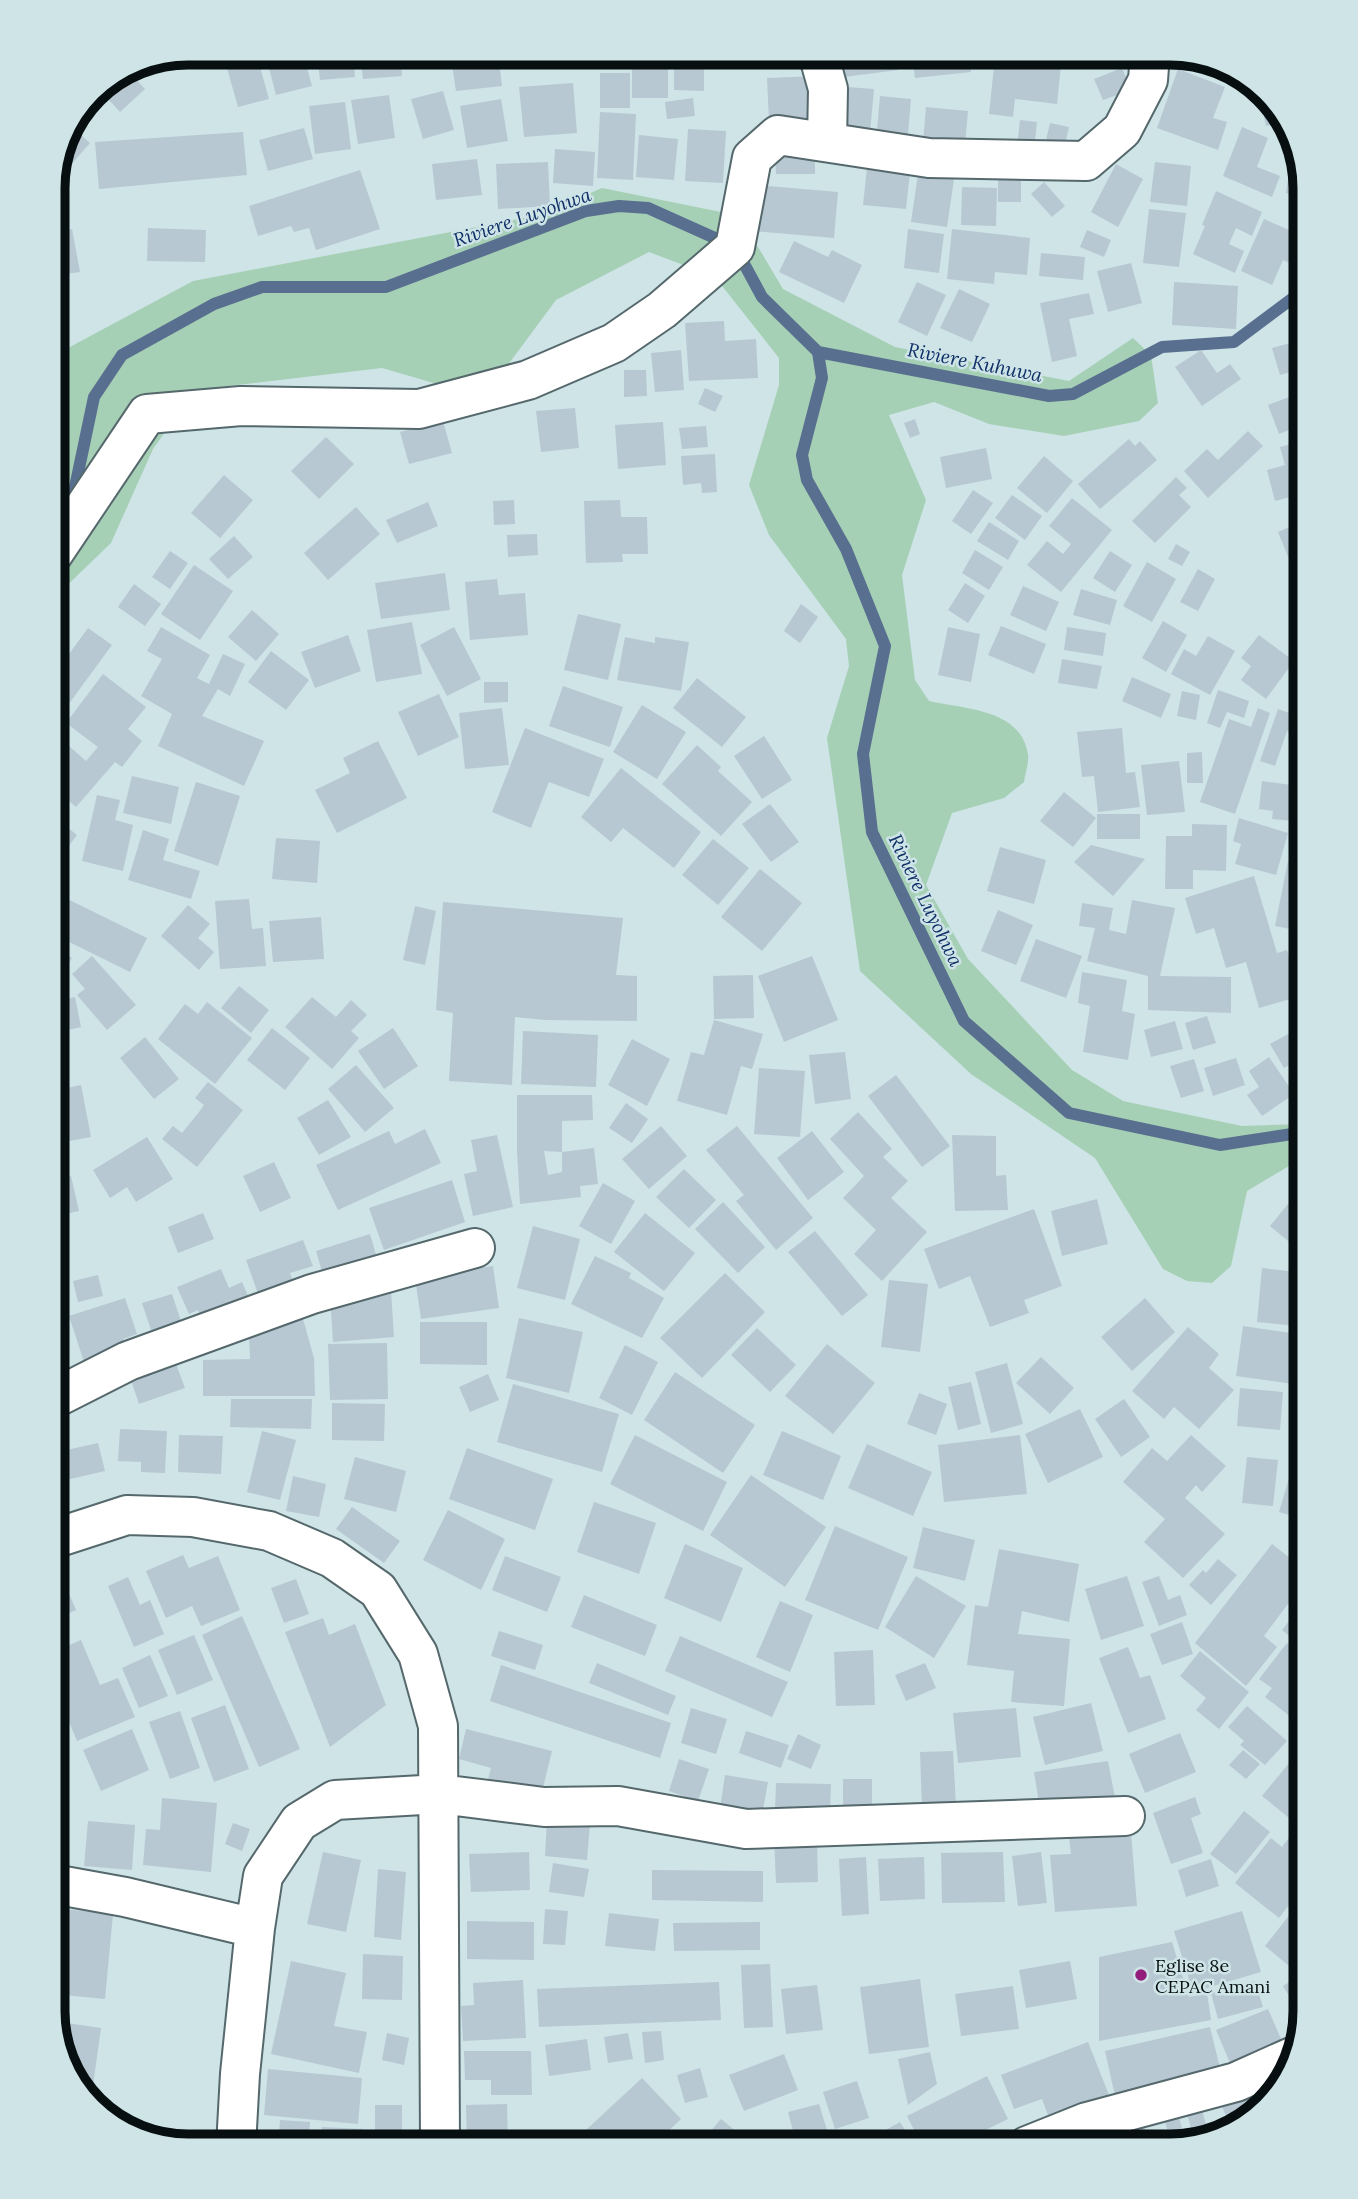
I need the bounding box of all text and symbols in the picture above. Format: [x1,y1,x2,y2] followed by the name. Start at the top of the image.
[450,182,595,252] water label: Riviere Luyohwa
[906,337,1045,387] water label: Riviere Kuhuwa
[884,830,969,970] water label: Riviere Luyohwa
[1155,1954,1270,1998] place label: Eglise 8e CEPAC Amani
[1133,1967,1149,1983] marker: Eglise 8e CEPAC Amani

